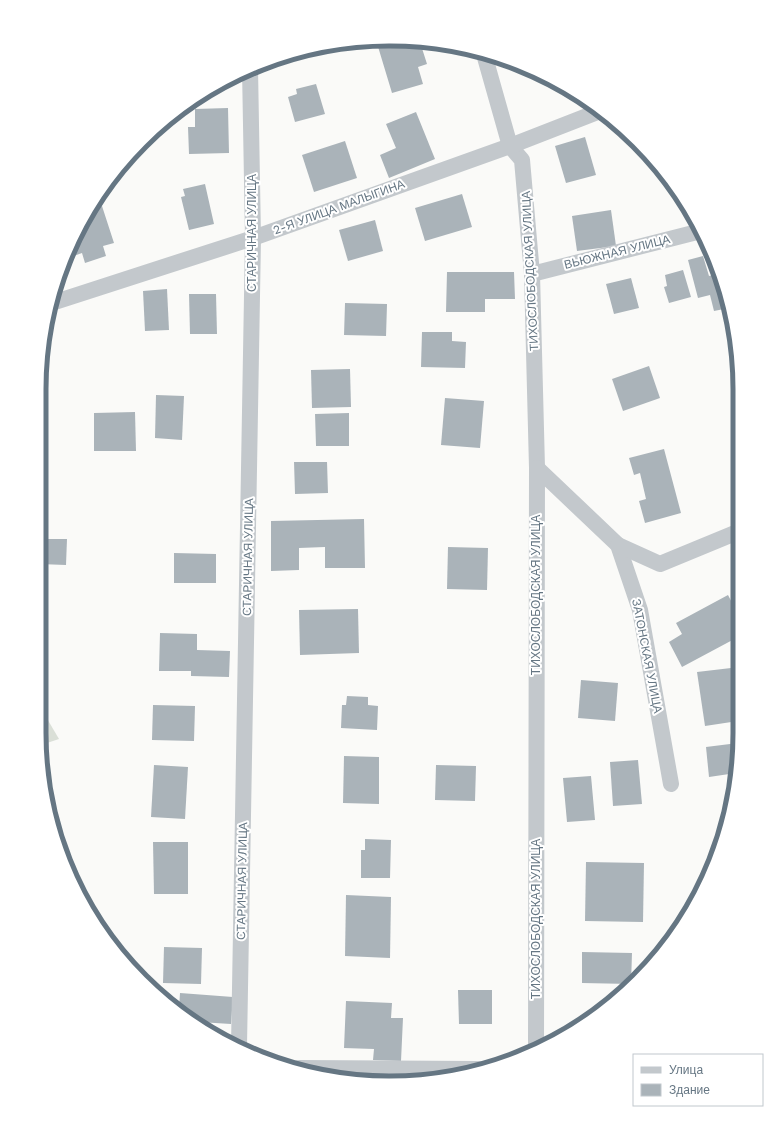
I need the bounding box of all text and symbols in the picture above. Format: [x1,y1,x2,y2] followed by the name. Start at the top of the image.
[245,174,259,292] street label: СТАРИЧНАЯ УЛИЦА
[271,177,407,237] street label: 2-Я УЛИЦА МАЛЫГИНА
[519,191,541,351] street label: ТИХОСЛОБОДСКАЯ УЛИЦА
[562,232,672,272] street label: ВЬЮЖНАЯ УЛИЦА
[240,498,256,616] street label: СТАРИЧНАЯ УЛИЦА
[529,515,543,675] street label: ТИХОСЛОБОДСКАЯ УЛИЦА
[629,598,665,714] street label: ЗАТОНСКАЯ УЛИЦА
[234,822,250,940] street label: СТАРИЧНАЯ УЛИЦА
[529,839,543,999] street label: ТИХОСЛОБОДСКАЯ УЛИЦА
[633,1054,763,1106] legend
[669,1063,703,1077] text: Улица
[669,1083,710,1097] text: Здание

